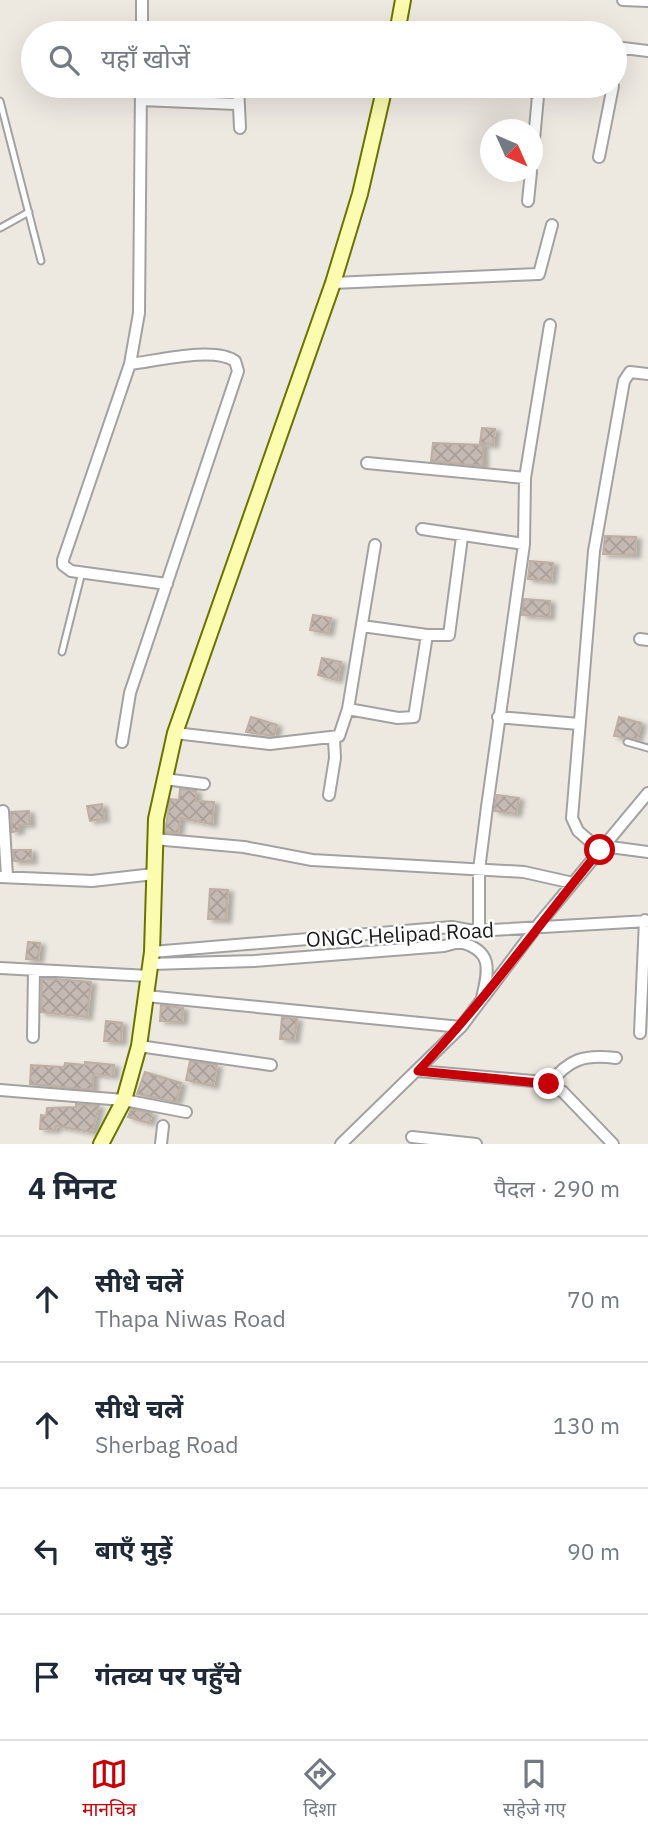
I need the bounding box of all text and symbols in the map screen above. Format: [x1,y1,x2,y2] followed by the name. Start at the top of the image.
[21,21,627,98] search box
[45,41,83,79] icon: search
[101,41,190,75] text: यहाँ खोजें
[480,119,543,182] north arrow
[584,834,615,865] route start
[305,915,495,953] street label: ONGC Helipad Road
[533,1068,564,1099] route end
[28,1168,116,1207] text: 4 मिनट
[494,1173,620,1203] text: पैदल · 290 m
[95,1265,183,1299] text: सीधे चलें
[28,1280,66,1318] icon: ahead
[567,1284,620,1314] text: 70 m
[95,1303,286,1333] text: Thapa Niwas Road
[95,1391,183,1425] text: सीधे चलें
[28,1406,66,1444] icon: ahead
[553,1410,620,1440] text: 130 m
[95,1429,239,1459] text: Sherbag Road
[28,1532,66,1570] icon: left
[95,1532,172,1566] text: बाएँ मुड़ें
[567,1536,620,1566] text: 90 m
[28,1658,66,1696] icon: arrive
[95,1658,241,1692] text: गंतव्य पर पहुँचे
[82,1755,136,1824] tab: मानचित्र
[301,1755,339,1824] tab: दिशा
[503,1755,566,1824] tab: सहेजे गए

